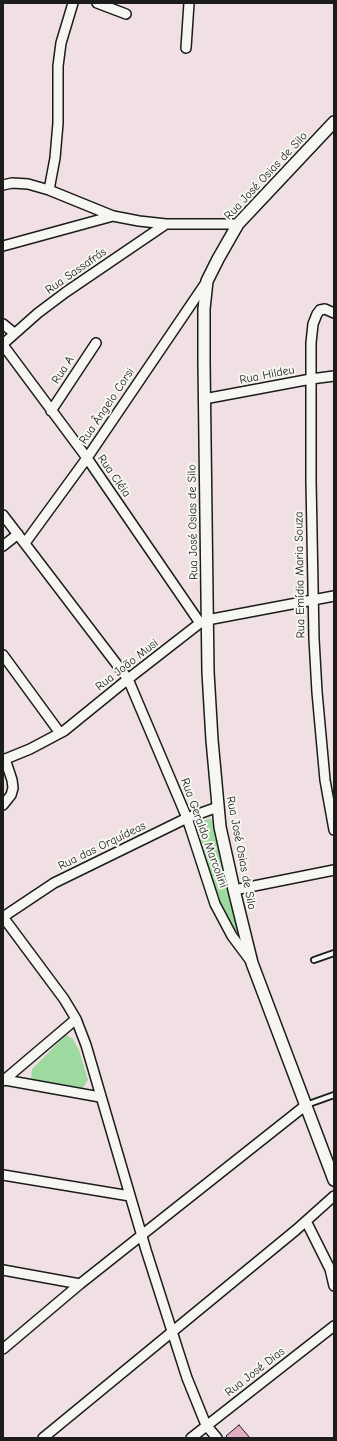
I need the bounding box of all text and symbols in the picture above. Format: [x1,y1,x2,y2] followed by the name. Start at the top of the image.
[221,129,311,223] street label: Rua José Osias de Silo
[43,245,109,297] street label: Rua Sassafrás
[49,353,77,387] street label: Rua A
[238,363,296,387] street label: Rua Hildeu
[76,365,138,447] street label: Rua Ângelo Corsi
[94,452,134,500] street label: Rua Cléia
[185,464,201,580] street label: Rua José Osias de Silo
[292,511,308,639] street label: Rua Emídia Maria Souza
[93,636,161,694] street label: Rua João Musi
[177,776,231,890] street label: Rua Geraldo Marcolini
[223,795,259,911] street label: Rua José Osias de Silo
[56,819,148,873] street label: Rua das Orquídeas
[222,1344,288,1400] street label: Rua José Dias

